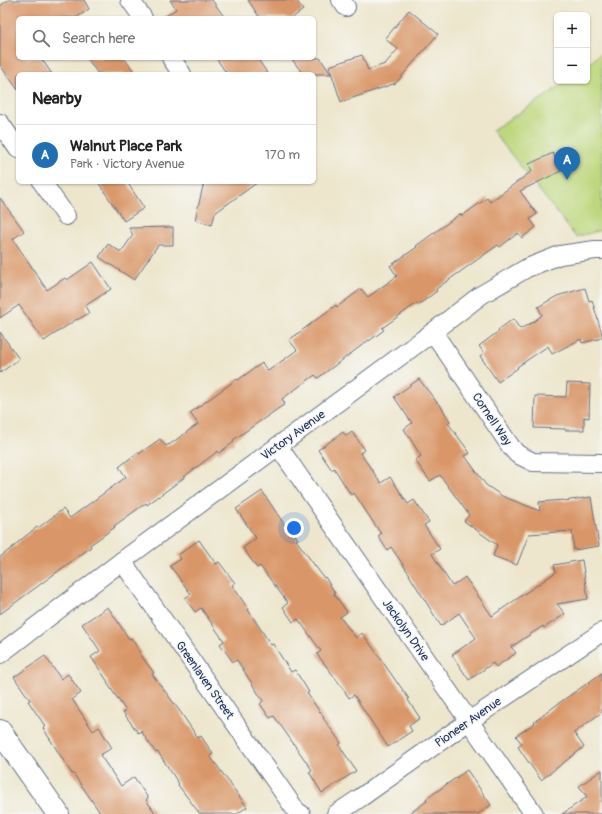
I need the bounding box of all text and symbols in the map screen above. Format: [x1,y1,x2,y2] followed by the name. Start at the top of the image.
[554,12,590,84] map controls
[554,12,590,48] button: +
[16,16,316,60] search box
[30,27,52,49] icon: search
[62,29,135,48] text: Search here
[554,48,590,84] button: −
[32,88,81,109] text: Nearby
[70,137,182,156] text: Walnut Place Park
[41,147,49,163] text: A
[265,147,300,163] text: 170 m
[554,147,580,180] pin: A
[70,156,185,172] text: Park · Victory Avenue
[469,390,515,448] street label: Cornell Way
[258,407,328,464] street label: Victory Avenue
[284,518,304,538] your location
[379,597,432,664] street label: Jackolyn Drive
[172,638,237,722] street label: Greenlaven Street
[432,694,504,751] street label: Pioneer Avenue

